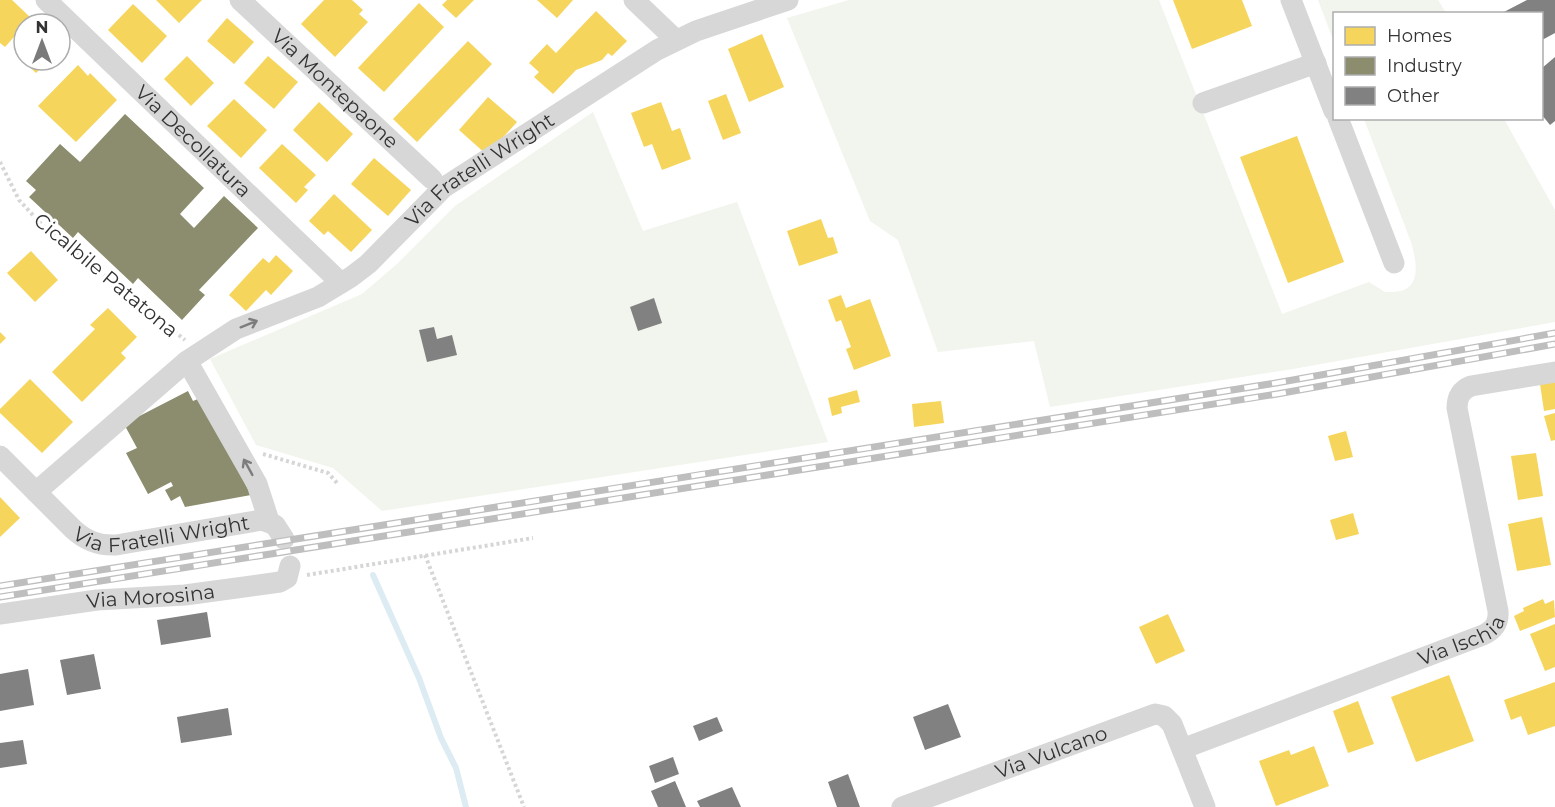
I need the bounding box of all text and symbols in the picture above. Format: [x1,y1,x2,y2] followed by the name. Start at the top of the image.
[12,12,72,72] north arrow
[1333,12,1543,120] legend
[36,18,48,37] text: N
[267,24,403,154] street label: Via Montepaone
[1387,25,1452,47] text: Homes
[1387,55,1462,77] text: Industry
[130,80,256,202] street label: Via Decollatura
[1387,85,1440,107] text: Other
[400,108,559,231] street label: Via Fratelli Wright
[29,208,183,342] street label: Cicalbile Patatona
[239,318,258,329] one-way arrow
[242,459,253,477] one-way arrow
[68,510,251,557] street label: Via Fratelli Wright
[85,579,216,613] street label: Via Morosina
[1414,612,1510,671] street label: Via Ischia
[992,721,1110,784] street label: Via Vulcano

